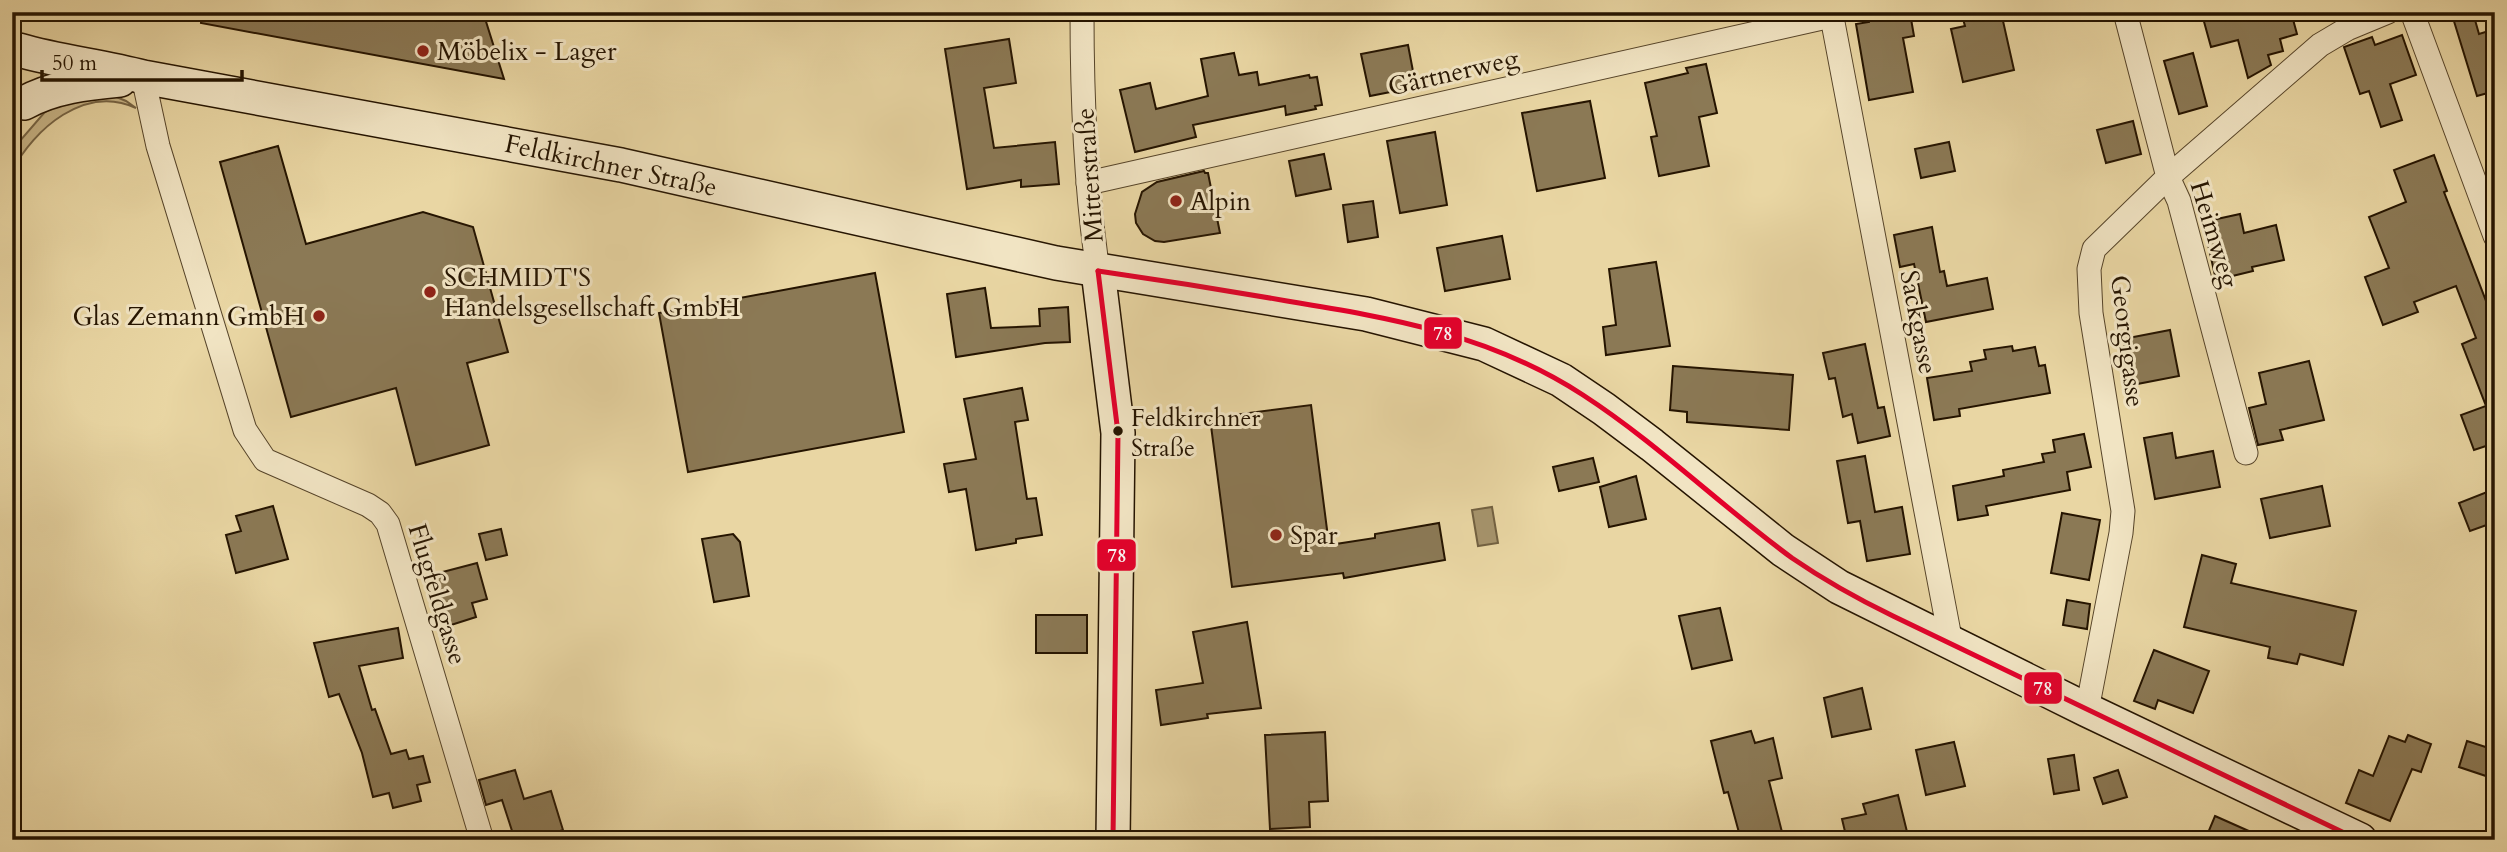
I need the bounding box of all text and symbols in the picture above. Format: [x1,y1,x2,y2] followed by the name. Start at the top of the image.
[437,34,617,69] place label: Möbelix - Lager
[42,38,242,82] scale bar
[1384,40,1522,105] street label: Gärtnerweg
[415,43,431,59] marker: Möbelix - Lager
[52,49,97,78] text: 50 m
[1067,107,1112,243] street label: Mitterstraße
[502,126,720,205] street label: Feldkirchner Straße
[2182,176,2247,292] street label: Heimweg
[1190,184,1251,219] place label: Alpin
[1168,193,1184,209] marker: Alpin
[444,260,740,325] place label: SCHMIDT'S Handelsgesellschaft GmbH
[1891,267,1946,377] street label: Sackgasse
[2102,273,2153,409] street label: Georgigasse
[422,284,438,300] marker: SCHMIDT'S Handelsgesellschaft GmbH
[73,299,305,334] place label: Glas Zemann GmbH
[311,308,327,324] marker: Glas Zemann GmbH
[1423,316,1463,350] line badge: 78
[1433,321,1453,347] text: 78
[1131,402,1260,465] place label: Feldkirchner Straße
[1111,424,1125,438] marker: Feldkirchner Straße
[1290,518,1338,553] place label: Spar
[400,519,476,669] street label: Flugfeldgasse
[1268,527,1284,543] marker: Spar
[1096,538,1137,572] line badge: 78
[1107,543,1127,569] text: 78
[2023,671,2063,705] line badge: 78
[2033,676,2053,702] text: 78

